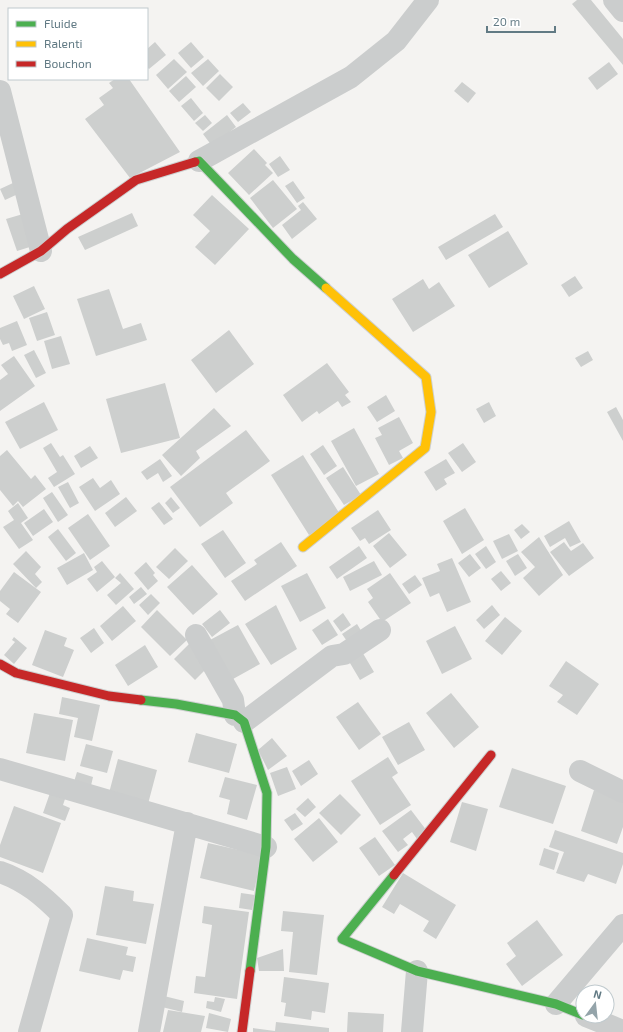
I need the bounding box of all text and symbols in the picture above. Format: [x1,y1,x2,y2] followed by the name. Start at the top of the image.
[8,8,148,80] legend
[487,8,555,34] scale bar
[493,14,520,28] text: 20 m
[44,16,77,30] text: Fluide
[44,36,83,50] text: Ralenti
[44,56,92,70] text: Bouchon
[575,984,615,1024] north arrow
[592,987,603,1001] text: N

